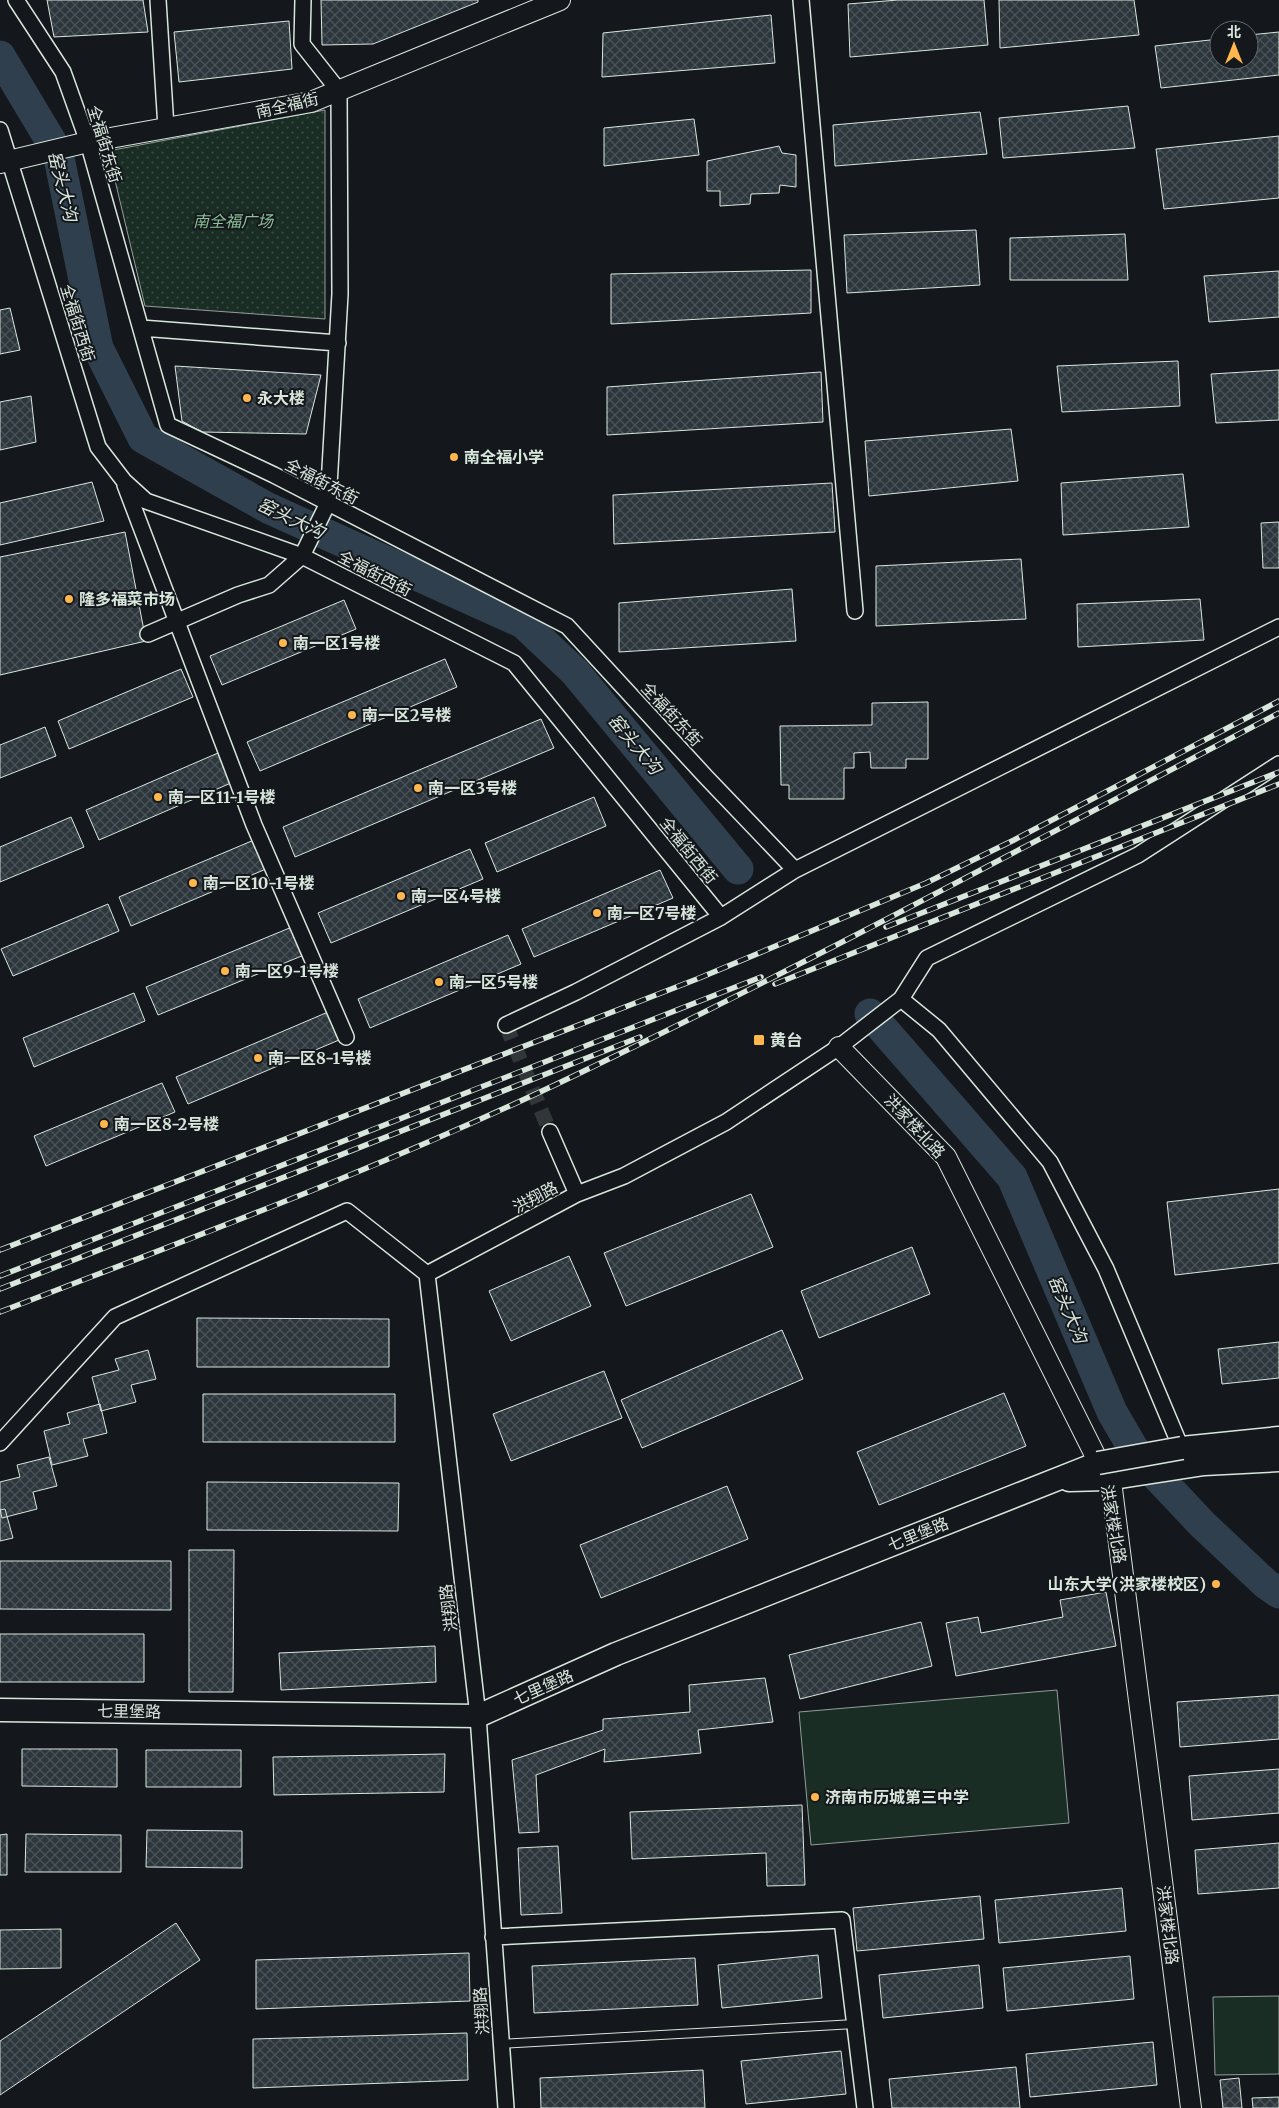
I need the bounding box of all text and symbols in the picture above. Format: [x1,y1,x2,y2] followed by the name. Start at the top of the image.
[1209,20,1259,70] north arrow
[1227,23,1241,41] text: 北
[254,88,320,122] street label: 南全福街
[84,103,126,185] street label: 全福街东街
[43,148,83,226] water label: 窑头大沟
[193,211,275,231] park label: 南全福广场
[57,282,99,364] street label: 全福街西街
[257,388,305,408] place label: 永大楼
[241,392,253,404] marker: 永大楼
[464,447,544,467] place label: 南全福小学
[448,451,460,463] marker: 南全福小学
[282,454,362,508] street label: 全福街东街
[254,492,330,544] water label: 窑头大沟
[335,546,415,600] street label: 全福街西街
[79,589,175,609] place label: 隆多福菜市场
[63,593,75,605] marker: 隆多福菜市场
[293,633,380,653] place label: 南一区1号楼
[277,637,289,649] marker: 南一区1号楼
[637,678,707,750] street label: 全福街东街
[362,705,451,725] place label: 南一区2号楼
[346,709,358,721] marker: 南一区2号楼
[603,709,668,781] water label: 窑头大沟
[428,778,517,798] place label: 南一区3号楼
[412,782,424,794] marker: 南一区3号楼
[168,787,276,807] place label: 南一区11-1号楼
[152,791,164,803] marker: 南一区11-1号楼
[656,813,722,887] street label: 全福街西街
[203,873,315,893] place label: 南一区10-1号楼
[187,877,199,889] marker: 南一区10-1号楼
[411,886,501,906] place label: 南一区4号楼
[395,890,407,902] marker: 南一区4号楼
[607,903,697,923] place label: 南一区7号楼
[591,907,603,919] marker: 南一区7号楼
[235,961,339,981] place label: 南一区9-1号楼
[219,965,231,977] marker: 南一区9-1号楼
[449,972,538,992] place label: 南一区5号楼
[433,976,445,988] marker: 南一区5号楼
[770,1030,802,1050] place label: 黄台
[752,1033,766,1047] marker: 黄台
[268,1048,372,1068] place label: 南一区8-1号楼
[252,1052,264,1064] marker: 南一区8-1号楼
[880,1090,950,1162] street label: 洪家楼北路
[114,1114,219,1134] place label: 南一区8-2号楼
[98,1118,110,1130] marker: 南一区8-2号楼
[509,1177,561,1217] street label: 洪翔路
[1043,1271,1093,1348] water label: 窑头大沟
[1097,1483,1131,1565] street label: 洪家楼北路
[885,1513,951,1555] street label: 七里堡路
[1048,1574,1206,1594] place label: 山东大学(洪家楼校区)
[1210,1578,1222,1590] marker: 山东大学(洪家楼校区)
[435,1583,461,1633] street label: 洪翔路
[510,1665,576,1709] street label: 七里堡路
[97,1700,161,1722] street label: 七里堡路
[825,1787,969,1807] place label: 济南市历城第三中学
[809,1791,821,1803] marker: 济南市历城第三中学
[1153,1884,1183,1966] street label: 洪家楼北路
[469,1986,493,2036] street label: 洪翔路

